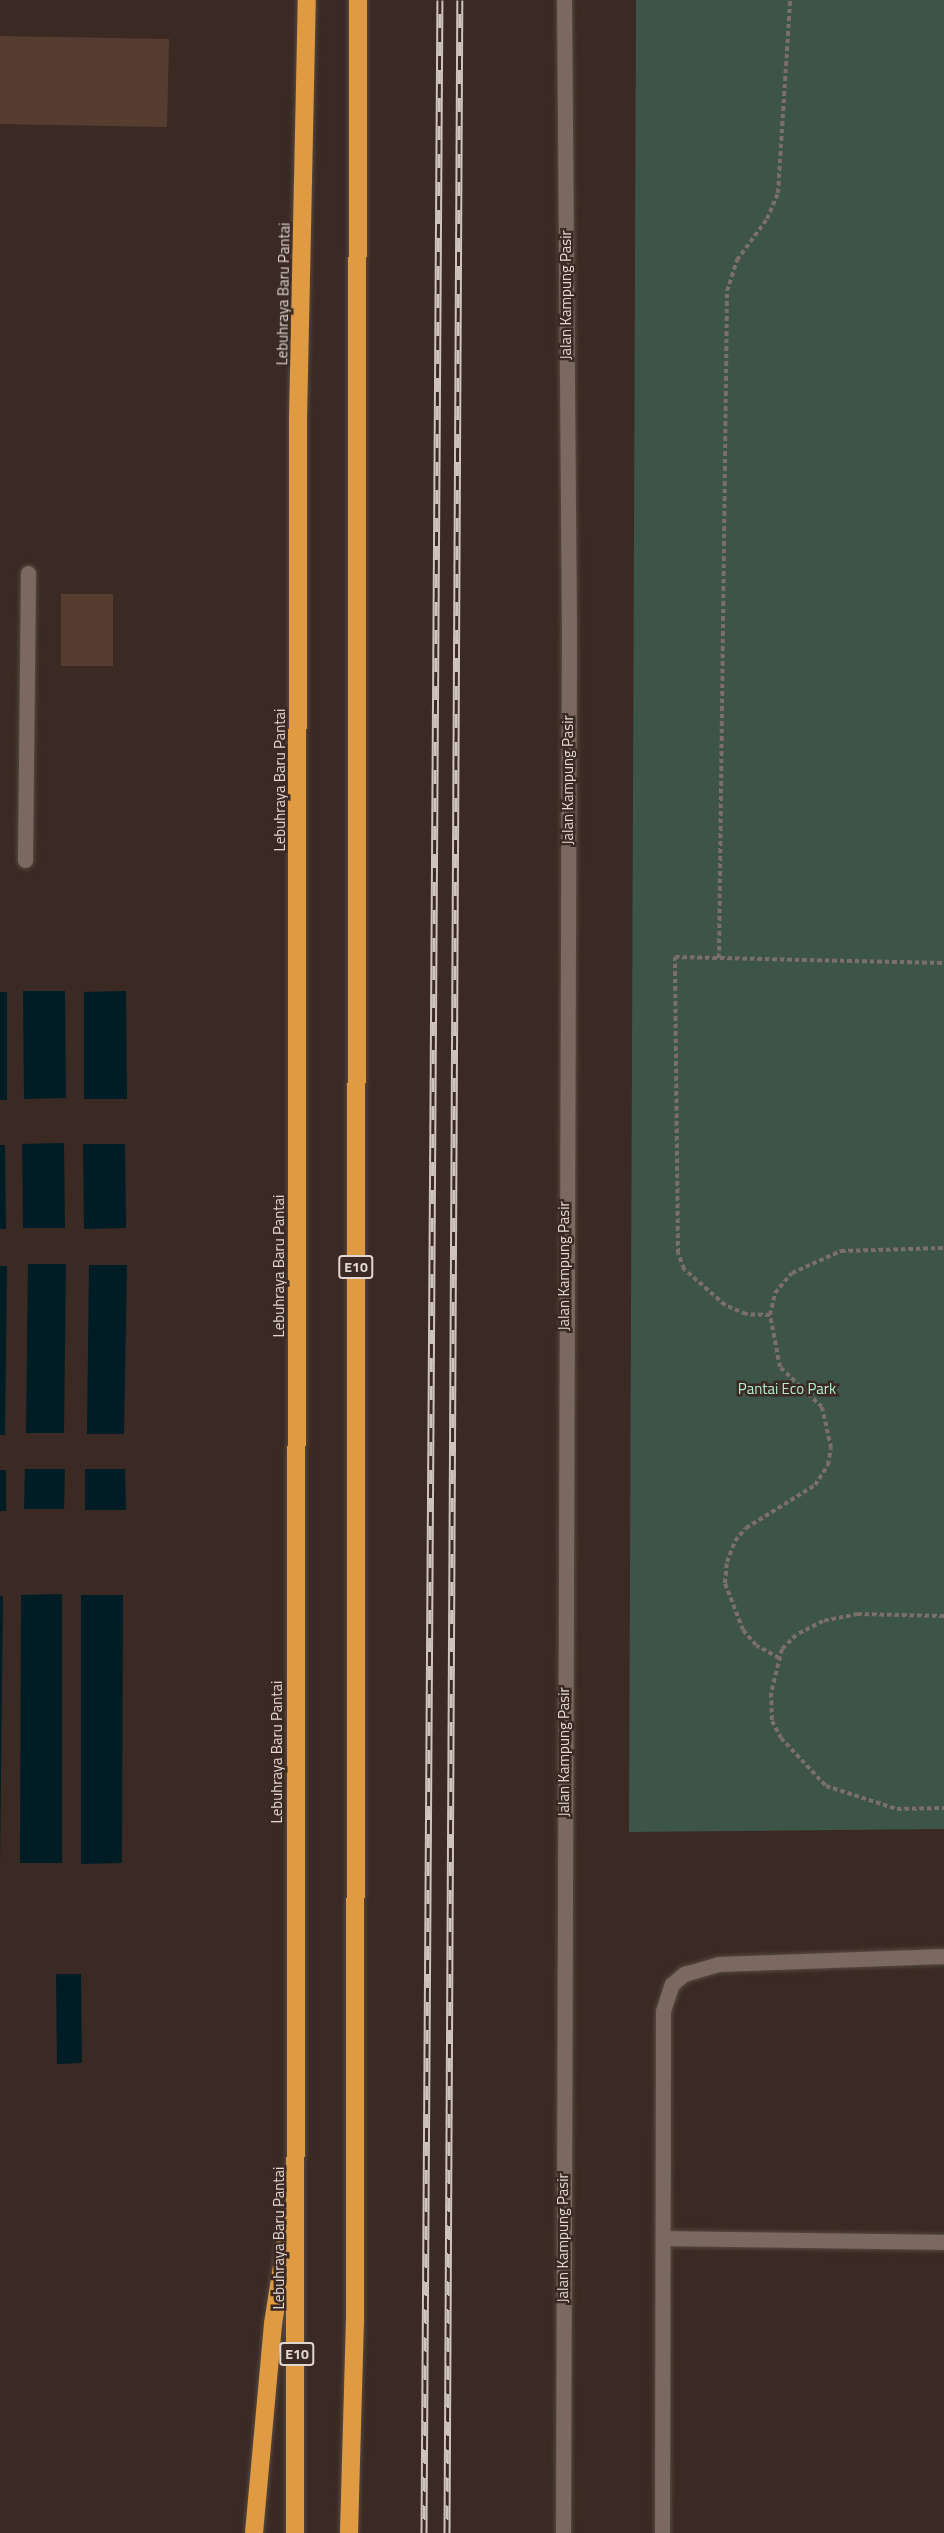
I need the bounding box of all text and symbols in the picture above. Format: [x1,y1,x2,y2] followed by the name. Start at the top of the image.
[273,222,293,366] street label: Lebuhraya Baru Pantai
[557,230,575,360] street label: Jalan Kampung Pasir
[271,709,289,851] street label: Lebuhraya Baru Pantai
[559,715,577,845] street label: Jalan Kampung Pasir
[270,1195,288,1337] street label: Lebuhraya Baru Pantai
[555,1201,573,1331] street label: Jalan Kampung Pasir
[338,1256,374,1278] road number: E10
[738,1380,836,1398] park label: Pantai Eco Park
[268,1681,286,1823] street label: Lebuhraya Baru Pantai
[555,1687,573,1817] street label: Jalan Kampung Pasir
[270,2167,288,2309] street label: Lebuhraya Baru Pantai
[554,2173,572,2303] street label: Jalan Kampung Pasir
[279,2343,315,2365] road number: E10

